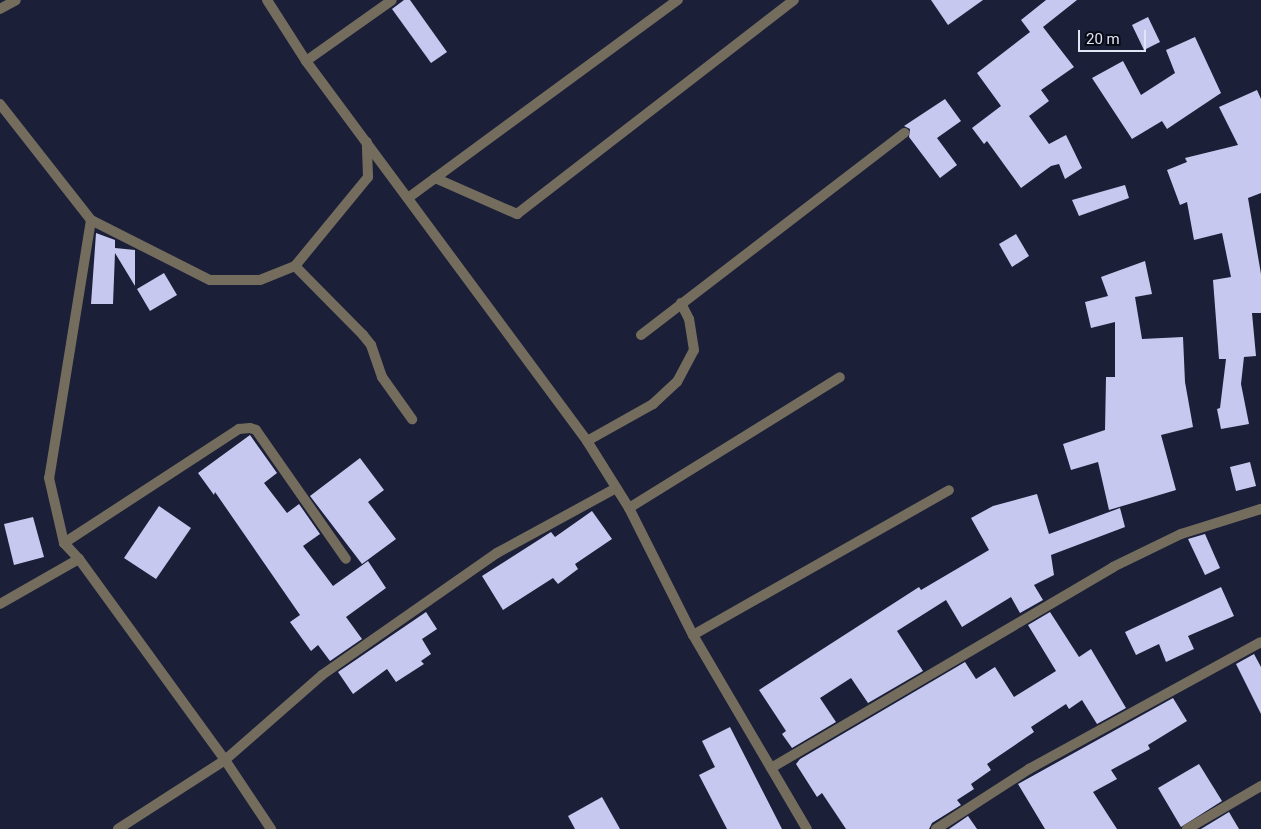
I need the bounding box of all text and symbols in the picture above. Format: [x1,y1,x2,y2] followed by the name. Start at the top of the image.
[1081,20,1148,52] scale bar
[1086,30,1120,48] text: 20 m

